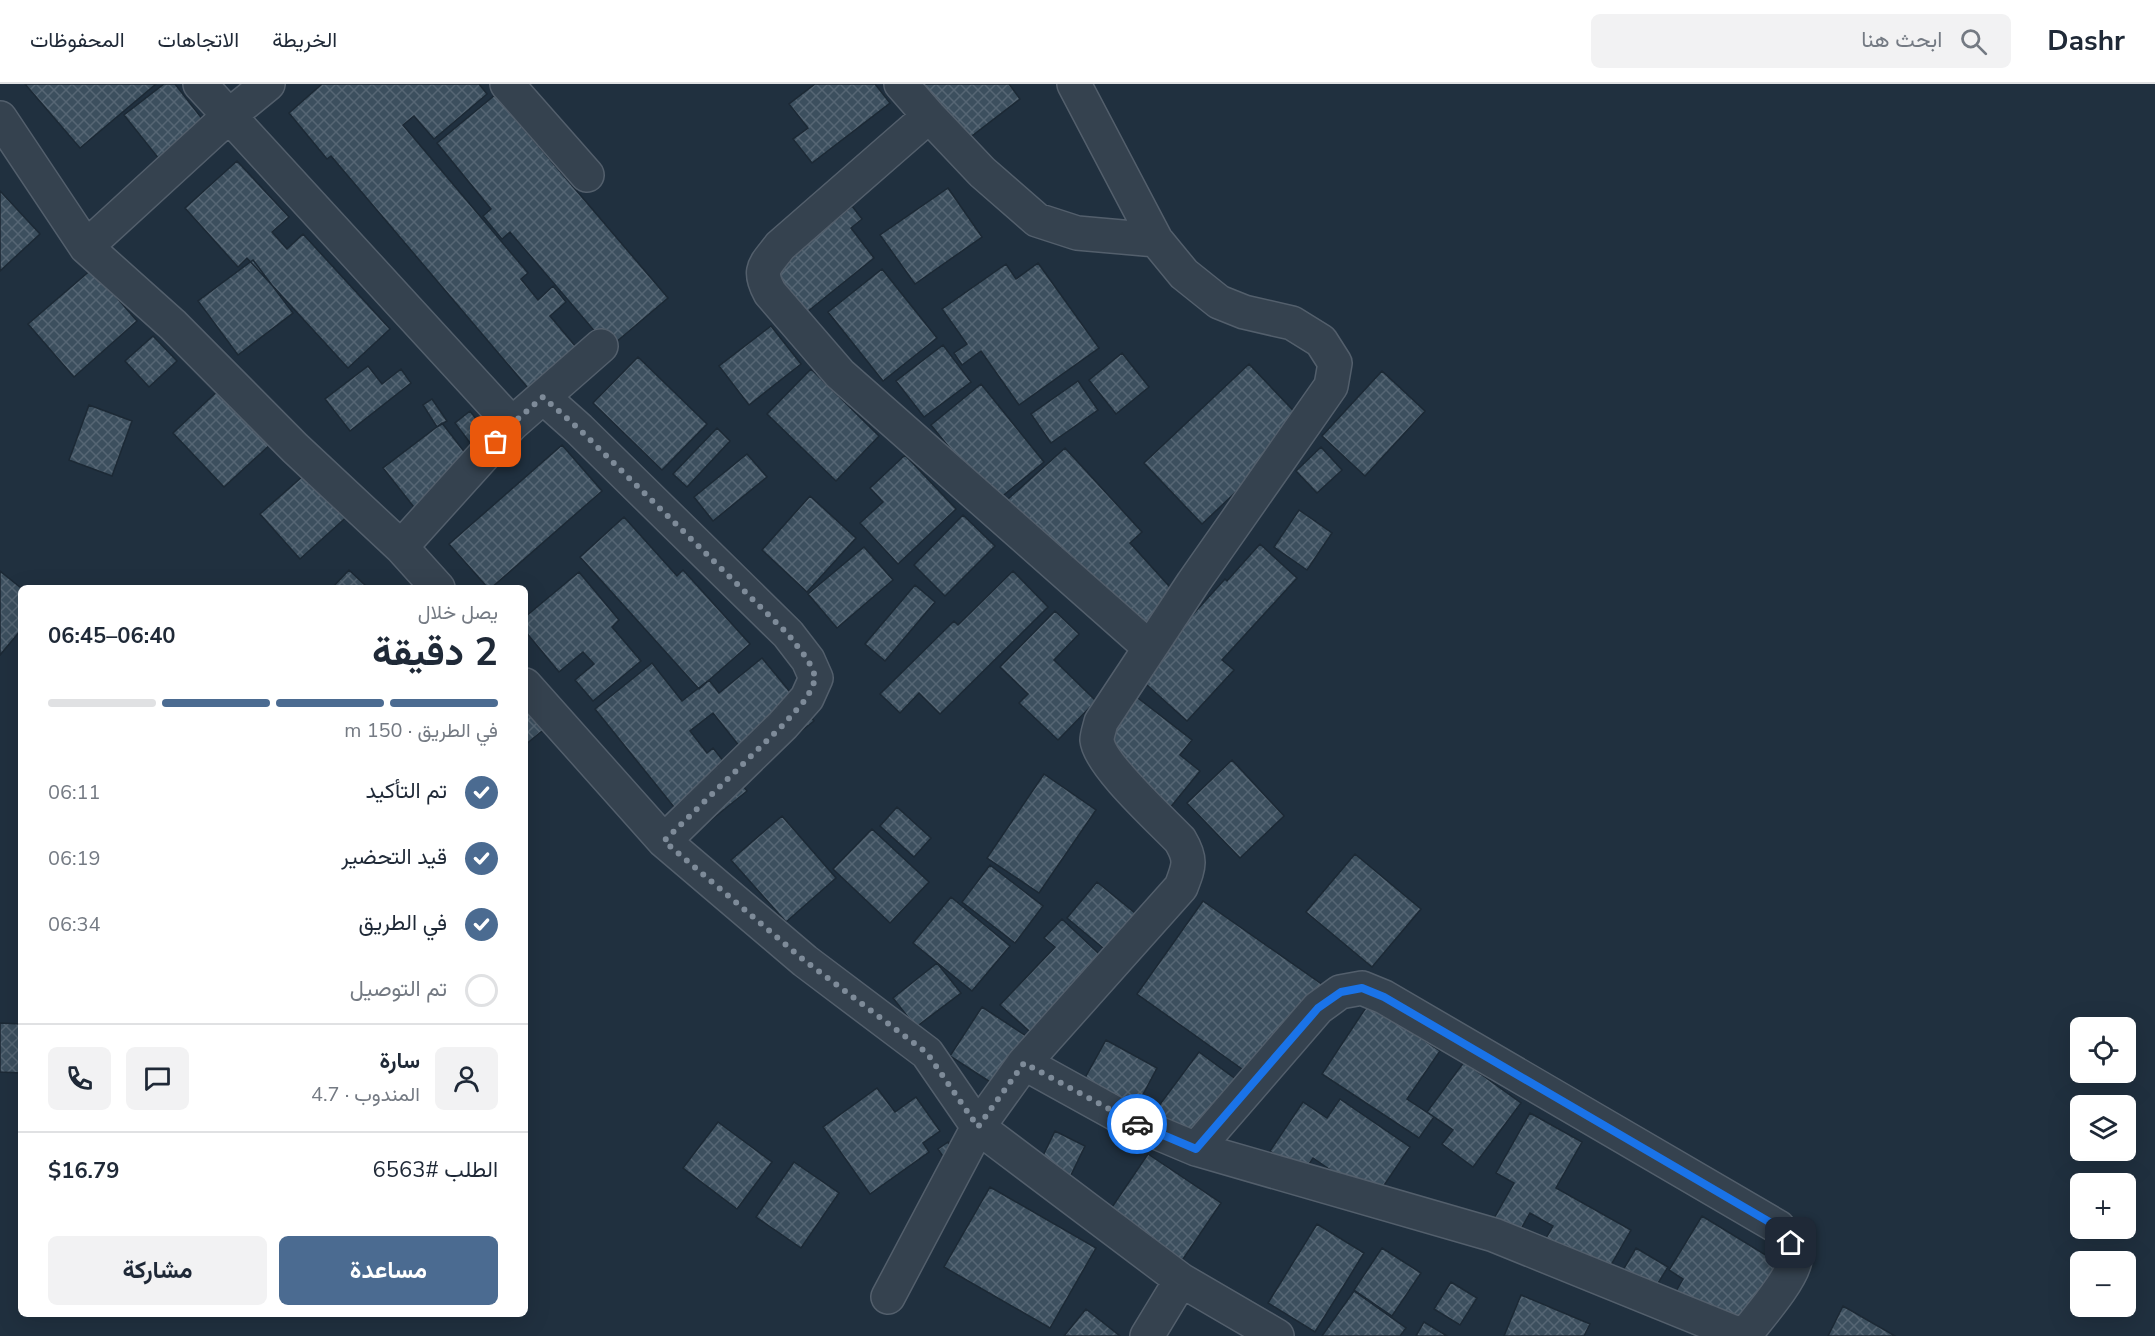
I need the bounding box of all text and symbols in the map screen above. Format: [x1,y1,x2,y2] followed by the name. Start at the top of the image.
[1591,14,2011,68] search box
[2047,22,2125,60] text: Dashr
[1861,25,1942,55] text: ابحث هنا
[1957,25,1990,58] icon: search
[30,26,125,54] text: المحفوظات
[158,26,239,54] text: الاتجاهات
[272,26,337,54] text: الخريطة
[470,416,521,467] pin
[479,425,512,458] icon: bag
[418,599,498,626] text: يصل خلال
[48,621,176,651] text: 06:40–06:45
[372,626,498,679] text: 2 دقيقة
[344,717,498,744] text: في الطريق · 150 m
[366,776,447,806] text: تم التأكيد
[465,776,498,809] icon: check
[48,779,101,806] text: 06:11
[341,842,447,872] text: قيد التحضير
[465,842,498,875] icon: check
[48,845,101,872] text: 06:19
[358,908,447,938] text: في الطريق
[465,908,498,941] icon: check
[48,911,101,938] text: 06:34
[350,974,447,1004] text: تم التوصيل
[2070,1017,2136,1317] map controls
[2070,1017,2136,1083] button: locate
[379,1046,420,1076] text: سارة
[48,1047,111,1110] button: phone
[126,1047,189,1110] button: chat
[435,1047,498,1110] button: person
[311,1081,420,1108] text: المندوب · 4.7
[1107,1094,1167,1154] courier
[2070,1095,2136,1161] button: layers
[1121,1108,1154,1141] icon: car
[373,1155,498,1185] text: الطلب #6563
[48,1156,119,1186] text: $16.79
[2070,1173,2136,1239] button: +
[1765,1217,1816,1268] pin
[1774,1226,1807,1259] icon: home
[48,1236,267,1305] button: مشاركة
[279,1236,498,1305] button: مساعدة
[2070,1251,2136,1317] button: −

